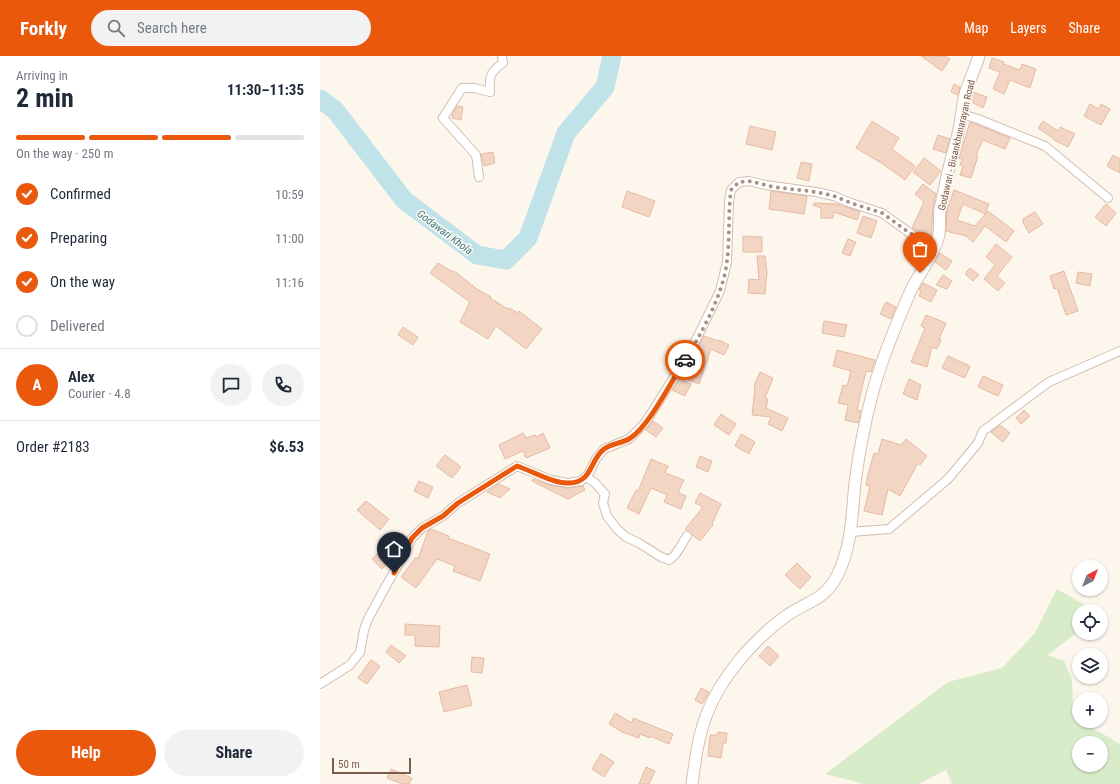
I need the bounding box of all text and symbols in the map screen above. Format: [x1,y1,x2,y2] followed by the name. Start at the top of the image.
[91,10,371,46] search box
[20,17,67,40] text: Forkly
[105,17,127,39] icon: search
[137,19,207,37] text: Search here
[964,20,988,36] text: Map
[1010,20,1047,36] text: Layers
[1069,20,1100,36] text: Share
[16,68,68,83] text: Arriving in
[936,79,977,212] street label: Godawari - Bisankhunarayan Road
[227,81,304,99] text: 11:30–11:35
[16,83,74,113] text: 2 min
[16,146,113,161] text: On the way · 250 m
[16,183,38,205] icon: check
[50,185,111,203] text: Confirmed
[275,187,304,202] text: 10:59
[414,207,475,258] water label: Godawari Khola
[16,227,38,249] icon: check
[50,229,107,247] text: Preparing
[275,231,304,246] text: 11:00
[903,232,937,273] pin
[909,238,931,260] icon: bag
[16,271,38,293] icon: check
[50,273,115,291] text: On the way
[275,275,304,290] text: 11:16
[50,317,105,335] text: Delivered
[665,340,705,380] courier
[674,349,696,371] icon: car
[210,364,252,406] button: chat
[262,364,304,406] button: phone
[68,368,95,386] text: Alex
[33,376,41,394] text: A
[68,386,131,401] text: Courier · 4.8
[16,438,90,456] text: Order #2183
[269,438,304,456] text: $6.53
[377,532,411,573] pin
[383,538,405,560] icon: home
[1072,560,1108,596] north arrow
[1072,560,1108,772] map controls
[1072,604,1108,640] button: locate
[1072,648,1108,684] button: layers
[1072,692,1108,728] button: +
[16,730,156,776] button: Help
[164,730,304,776] button: Share
[1072,736,1108,772] button: −
[332,756,411,775] scale bar
[338,758,360,771] text: 50 m

